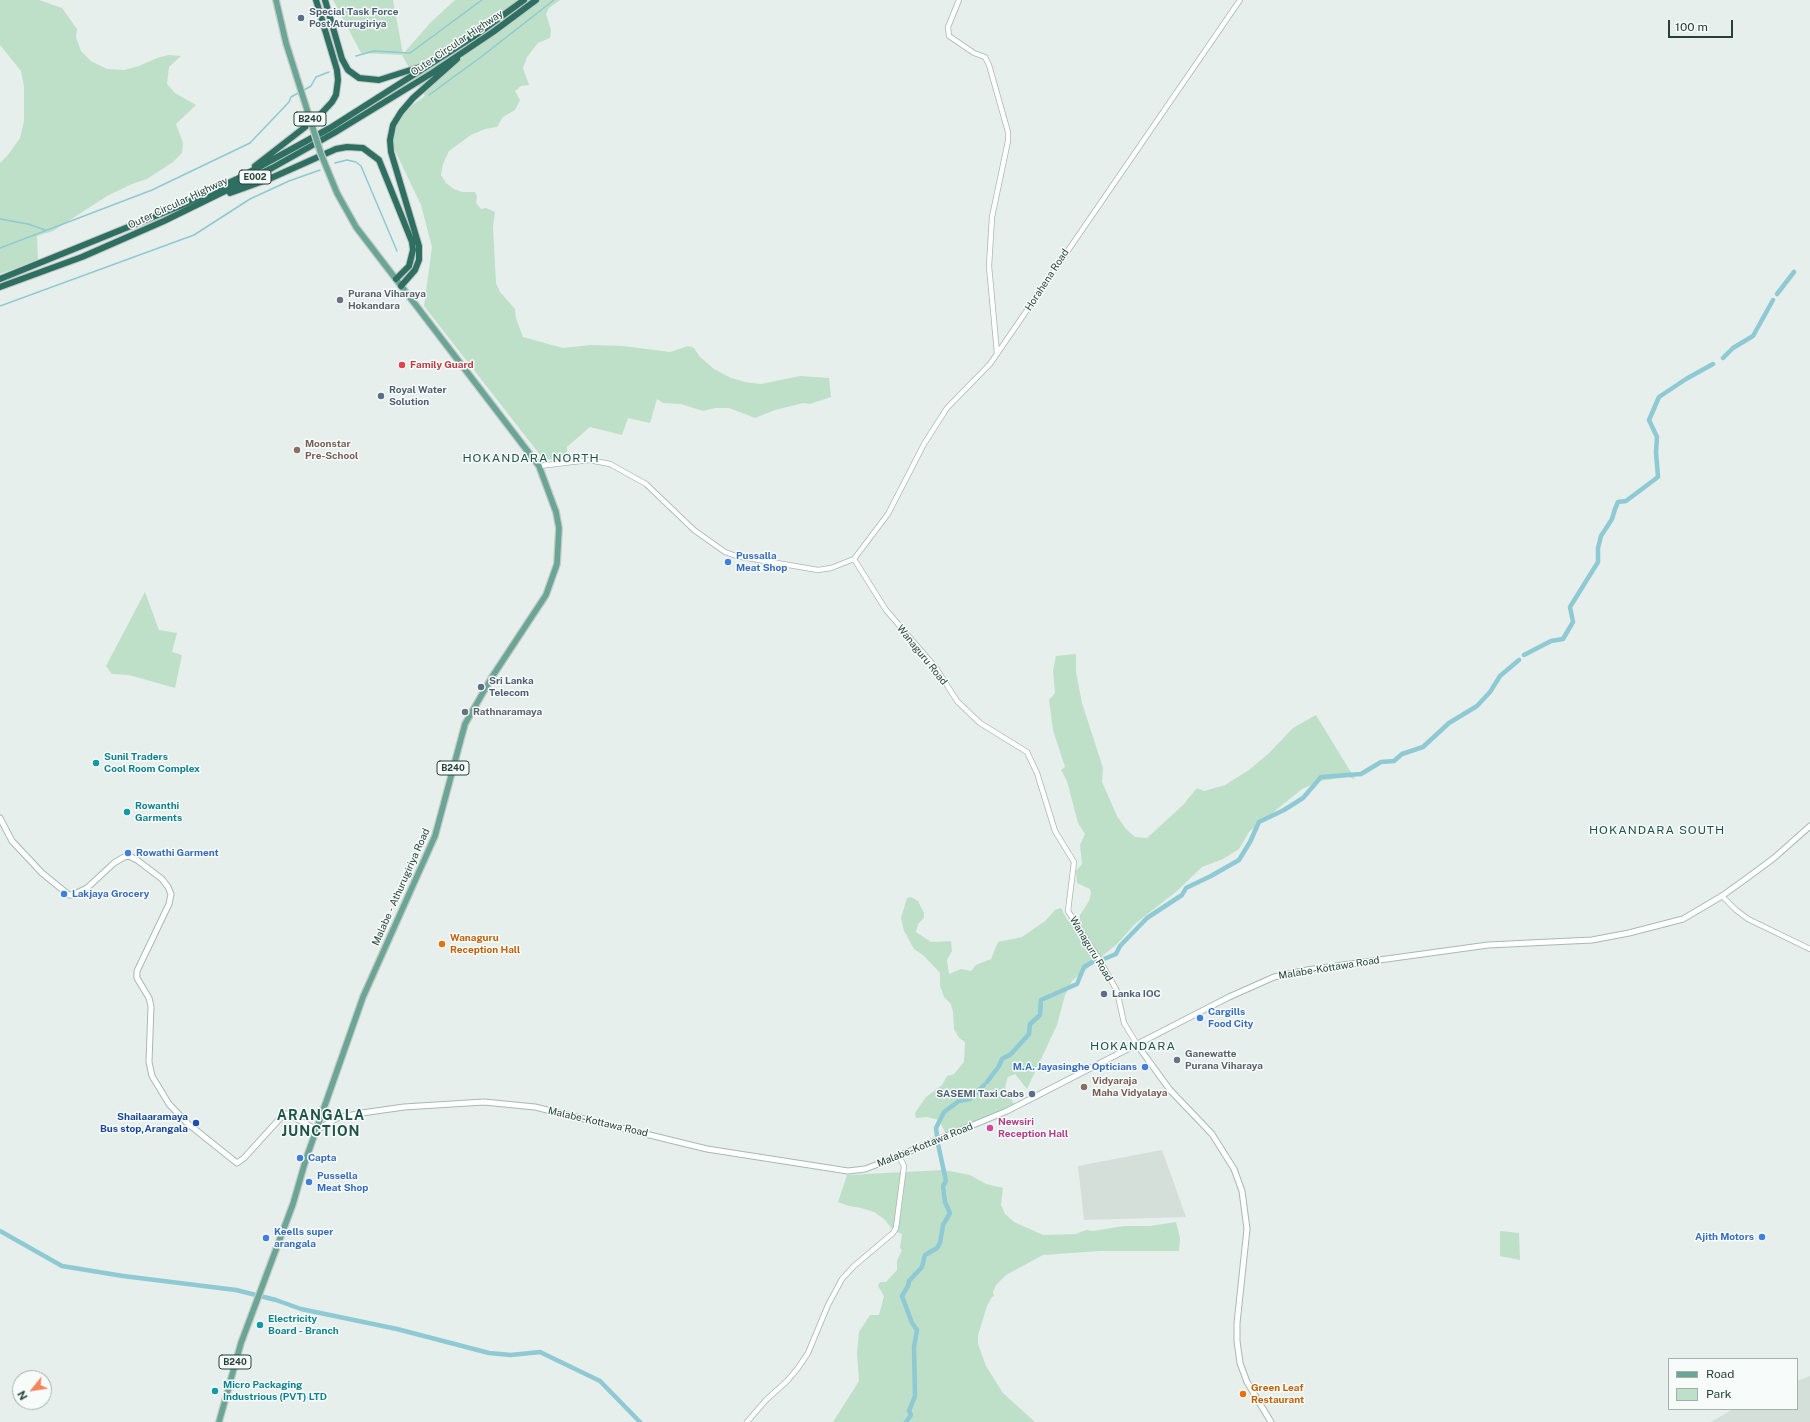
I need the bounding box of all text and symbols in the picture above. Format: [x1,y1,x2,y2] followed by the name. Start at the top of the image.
[309,6,399,30] place label: Special Task Force Post Aturugiriya
[409,8,505,78] street label: Outer Circular Highway
[1670,12,1735,38] scale bar
[296,13,306,23] marker: Special Task Force Post Aturugiriya
[1675,20,1708,34] text: 100 m
[294,112,326,126] road number: B240
[239,170,271,184] road number: E002
[126,175,230,231] street label: Outer Circular Highway
[1023,247,1071,313] street label: Horahena Road
[348,288,426,312] place label: Purana Viharaya Hokandara
[335,295,345,305] marker: Purana Viharaya Hokandara
[410,359,474,371] place label: Family Guard
[397,360,407,370] marker: Family Guard
[389,384,447,408] place label: Royal Water Solution
[376,391,386,401] marker: Royal Water Solution
[305,438,358,462] place label: Moonstar Pre-School
[292,445,302,455] marker: Moonstar Pre-School
[462,451,600,465] district label: HOKANDARA NORTH
[736,550,787,574] place label: Pussalla Meat Shop
[723,557,733,567] marker: Pussalla Meat Shop
[894,623,950,687] street label: Wanaguru Road
[489,675,534,698] place label: Sri Lanka Telecom
[476,682,486,692] marker: Sri Lanka Telecom
[473,706,542,718] place label: Rathnaramaya
[460,707,470,717] marker: Rathnaramaya
[104,751,200,774] place label: Sunil Traders Cool Room Complex
[91,758,101,768] marker: Sunil Traders Cool Room Complex
[437,761,469,775] road number: B240
[135,800,182,824] place label: Rowanthi Garments
[122,807,132,817] marker: Rowanthi Garments
[1589,823,1725,837] district label: HOKANDARA SOUTH
[370,827,432,947] street label: Malabe - Athurugiriya Road
[136,847,219,859] place label: Rowathi Garment
[123,848,133,858] marker: Rowathi Garment
[72,888,149,900] place label: Lakjaya Grocery
[59,889,69,899] marker: Lakjaya Grocery
[1067,914,1115,984] street label: Wanaguru Road
[450,932,520,956] place label: Wanaguru Reception Hall
[437,939,447,949] marker: Wanaguru Reception Hall
[1278,954,1380,982] street label: Malabe-Kottawa Road
[1112,988,1161,1000] place label: Lanka IOC
[1099,989,1109,999] marker: Lanka IOC
[1208,1006,1253,1030] place label: Cargills Food City
[1195,1013,1205,1023] marker: Cargills Food City
[1090,1039,1176,1053] district label: HOKANDARA
[1185,1048,1263,1072] place label: Ganewatte Purana Viharaya
[1172,1055,1182,1065] marker: Ganewatte Purana Viharaya
[1013,1061,1137,1073] place label: M.A. Jayasinghe Opticians
[1140,1062,1150,1072] marker: M.A. Jayasinghe Opticians
[1092,1075,1167,1098] place label: Vidyaraja Maha Vidyalaya
[1079,1082,1089,1092] marker: Vidyaraja Maha Vidyalaya
[936,1088,1024,1100] place label: SASEMI Taxi Cabs
[1027,1089,1037,1099] marker: SASEMI Taxi Cabs
[547,1105,649,1139] street label: Malabe-Kottawa Road
[277,1108,365,1140] district label: ARANGALA JUNCTION
[100,1111,188,1134] place label: Shailaaramaya Bus stop,Arangala
[998,1116,1068,1140] place label: Newsiri Reception Hall
[191,1118,201,1128] marker: Shailaaramaya Bus stop,Arangala
[875,1120,975,1170] street label: Malabe-Kottawa Road
[985,1123,995,1133] marker: Newsiri Reception Hall
[308,1152,336,1164] place label: Capta
[295,1153,305,1163] marker: Capta
[317,1170,368,1194] place label: Pussella Meat Shop
[304,1177,314,1187] marker: Pussella Meat Shop
[274,1226,333,1250] place label: Keells super arangala
[1695,1231,1754,1243] place label: Ajith Motors
[1757,1232,1767,1242] marker: Ajith Motors
[261,1233,271,1243] marker: Keells super arangala
[268,1313,339,1336] place label: Electricity Board - Branch
[255,1320,265,1330] marker: Electricity Board - Branch
[219,1355,251,1369] road number: B240
[1668,1358,1798,1410] legend
[1706,1367,1734,1381] text: Road
[12,1370,52,1410] north arrow
[223,1379,327,1402] place label: Micro Packaging Industrious (PVT) LTD
[1251,1382,1304,1406] place label: Green Leaf Restaurant
[210,1386,220,1396] marker: Micro Packaging Industrious (PVT) LTD
[1706,1387,1732,1401] text: Park
[15,1389,30,1402] text: N
[1238,1389,1248,1399] marker: Green Leaf Restaurant

